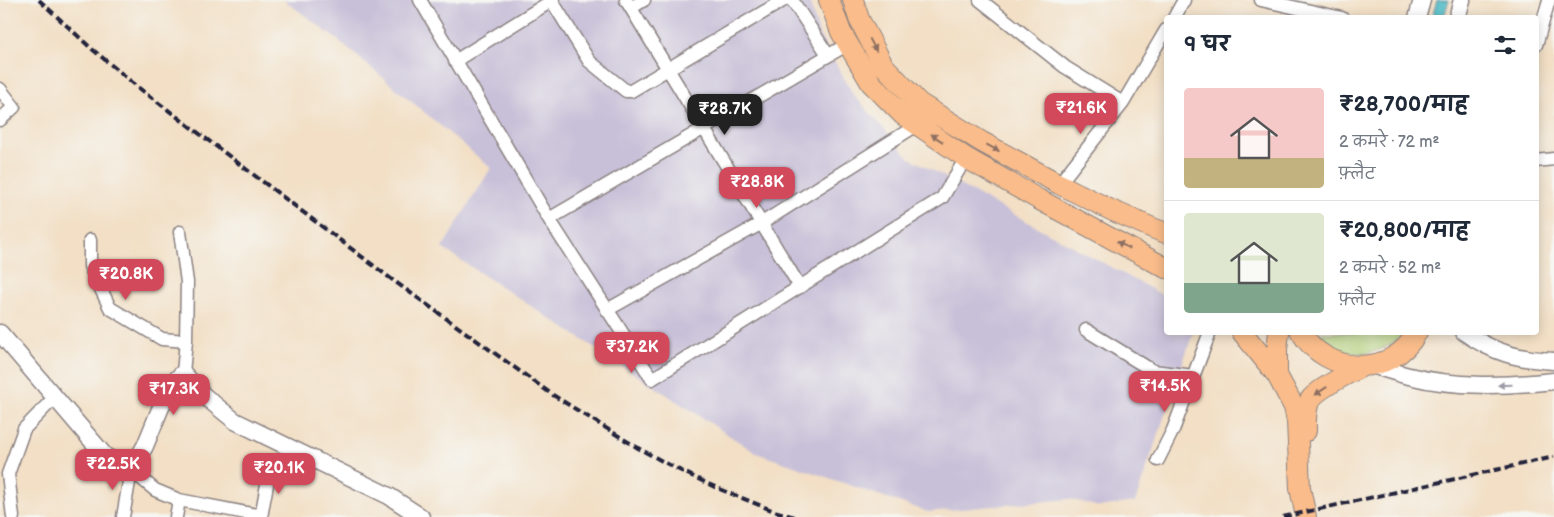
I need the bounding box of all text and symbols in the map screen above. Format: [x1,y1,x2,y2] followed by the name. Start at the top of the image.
[1491,31,1519,59] icon: filters
[1184,32,1230,57] text: 9 घर
[869,37,877,52] one-way arrow
[1040,92,1122,135] pin: ₹21.6K
[1339,92,1468,117] text: ₹28,700/माह
[684,94,766,136] pin: ₹28.7K
[1055,99,1107,118] text: ₹21.6K
[698,100,752,119] text: ₹28.7K
[1224,108,1284,168] icon: home
[930,133,944,143] one-way arrow
[1339,133,1439,152] text: 2 कमरे · 72 m²
[987,144,1000,153] one-way arrow
[1339,165,1375,184] text: फ़्लैट
[716,166,798,209] pin: ₹28.8K
[730,173,784,192] text: ₹28.8K
[1339,218,1469,243] text: ₹20,800/माह
[1224,233,1284,293] icon: home
[1116,241,1130,250] one-way arrow
[85,258,167,301] pin: ₹20.8K
[1339,259,1441,278] text: 2 कमरे · 52 m²
[99,265,153,284] text: ₹20.8K
[1339,291,1375,310] text: फ़्लैट
[591,332,673,374] pin: ₹37.2K
[605,338,659,357] text: ₹37.2K
[1124,370,1206,413] pin: ₹14.5K
[133,374,215,416] pin: ₹17.3K
[1140,377,1190,396] text: ₹14.5K
[149,380,199,399] text: ₹17.3K
[1497,381,1513,389] one-way arrow
[1314,386,1328,395] one-way arrow
[72,448,154,491] pin: ₹22.5K
[238,452,320,495] pin: ₹20.1K
[86,455,140,474] text: ₹22.5K
[253,459,305,478] text: ₹20.1K

